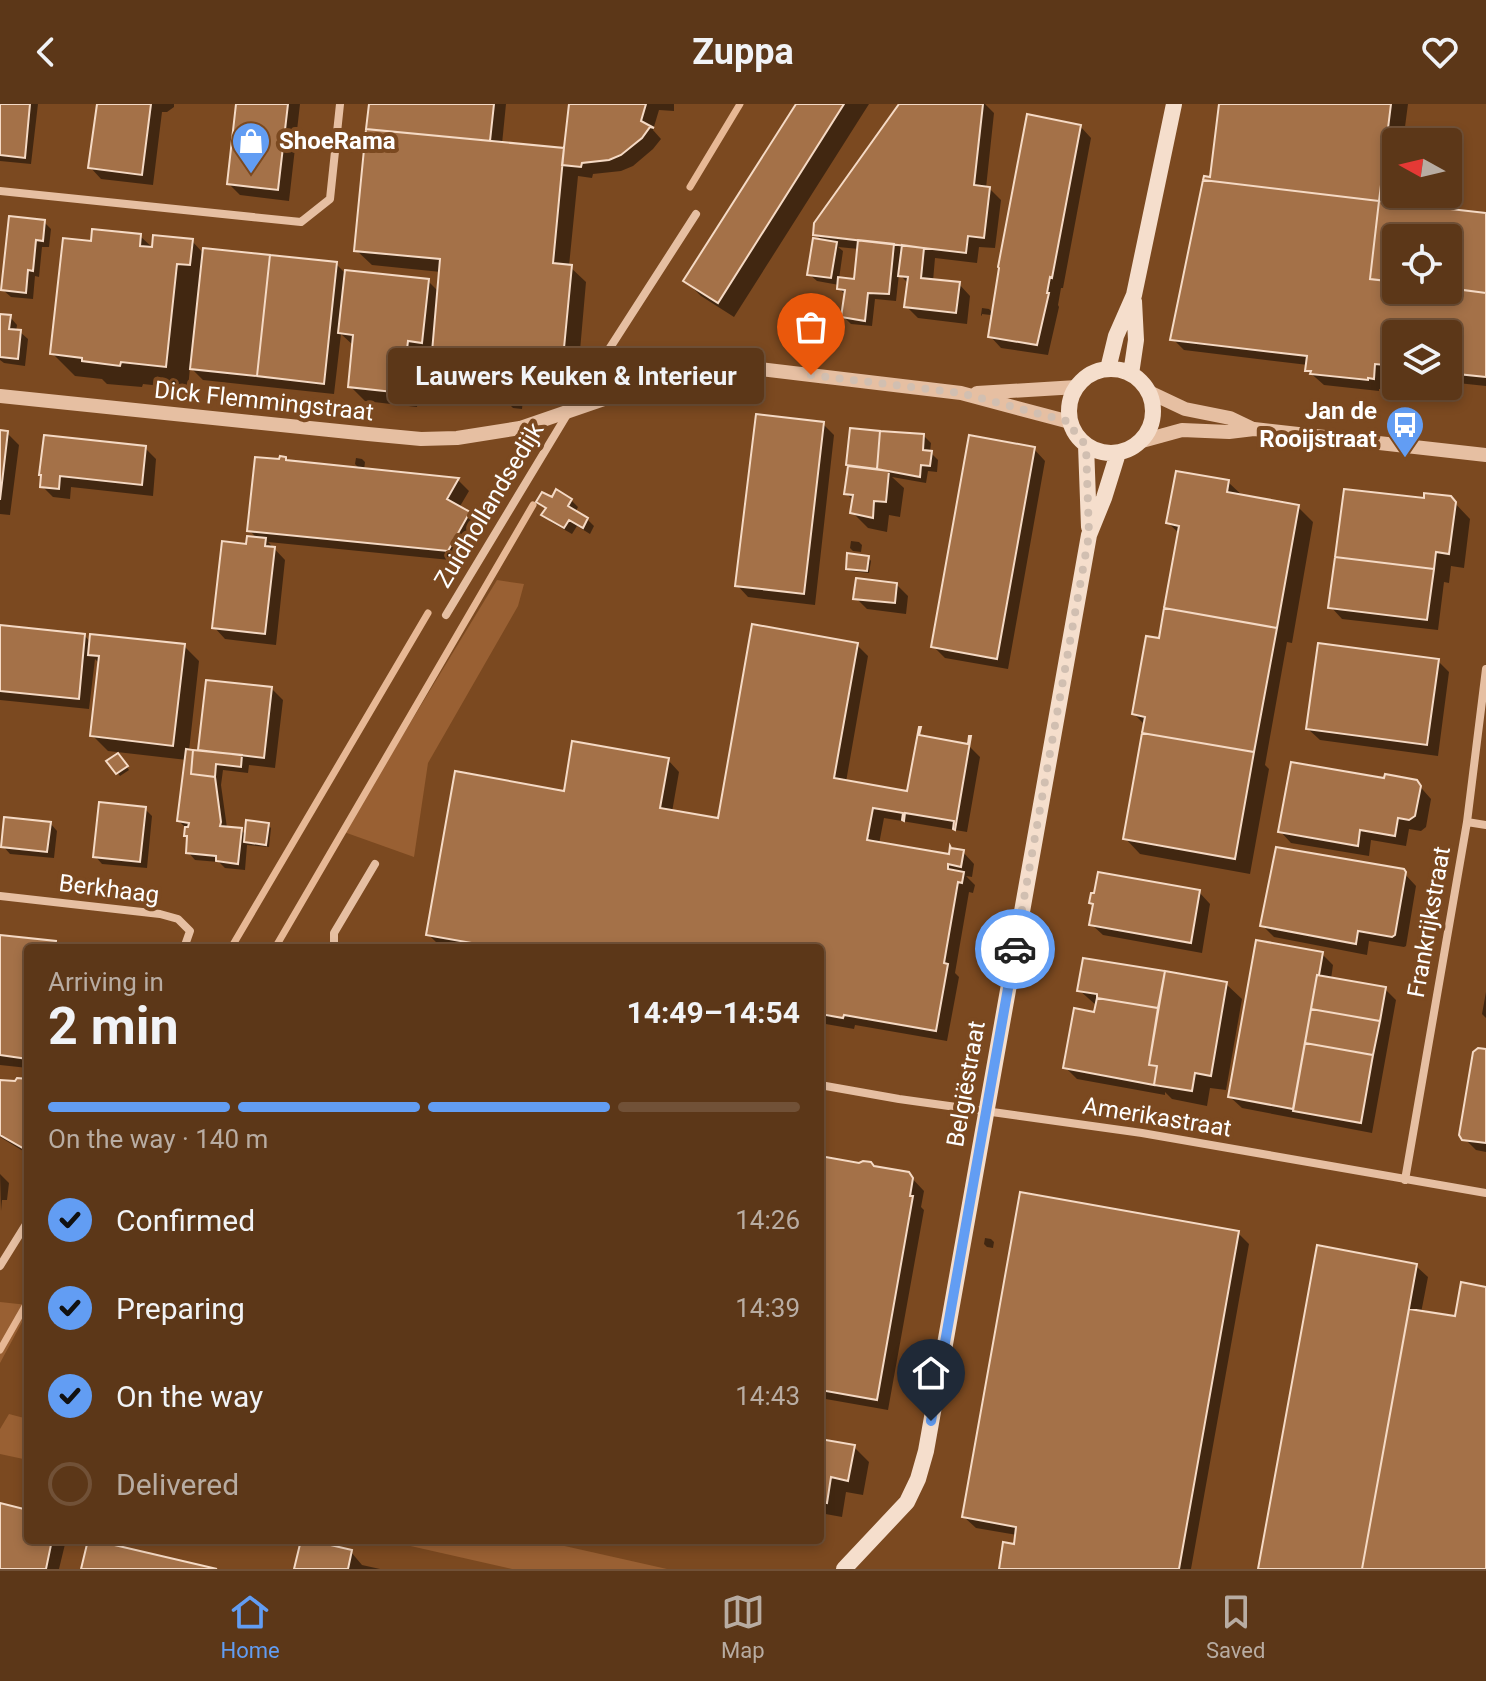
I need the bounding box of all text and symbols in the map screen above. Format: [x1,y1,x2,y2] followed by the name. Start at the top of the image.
[24,30,68,74] icon: back
[1418,30,1462,74] icon: heart
[692,31,794,73] text: Zuppa
[230,120,272,175] shop icon: ShoeRama
[279,127,396,155] place label: ShoeRama
[1382,128,1462,208] north arrow
[1382,128,1462,400] map controls
[1382,224,1462,304] button: locate
[777,293,845,375] pin
[789,305,833,349] icon: bag
[1382,320,1462,400] button: layers
[387,347,763,403] callout: Lauwers Keuken & Interieur
[415,361,737,391] text: Lauwers Keuken & Interieur
[153,376,375,426] street label: Dick Flemmingstraat
[1259,397,1377,453] place label: Jan de Rooijstraat
[1384,404,1426,459] bus stop icon: Jan de Rooijstraat
[429,417,550,593] street label: Zuidhollandsedijk
[1402,844,1456,1000] street label: Frankrijkstraat
[57,869,161,909] street label: Berkhaag
[975,909,1055,989] courier
[993,927,1037,971] icon: car
[48,967,164,997] text: Arriving in
[626,995,800,1030] text: 14:49–14:54
[48,996,179,1057] text: 2 min
[941,1019,991,1149] street label: Belgiëstraat
[1080,1091,1234,1143] street label: Amerikastraat
[48,1124,268,1154] text: On the way · 140 m
[48,1198,92,1242] icon: check
[116,1203,255,1238] text: Confirmed
[735,1205,800,1235] text: 14:26
[48,1286,92,1330] icon: check
[116,1291,245,1326] text: Preparing
[735,1293,800,1323] text: 14:39
[897,1339,965,1421] pin
[909,1351,953,1395] icon: home
[48,1374,92,1418] icon: check
[116,1379,263,1414] text: On the way
[735,1381,800,1411] text: 14:43
[116,1467,239,1502] text: Delivered
[221,1590,280,1663] tab: Home
[721,1590,765,1663] tab: Map
[1206,1590,1265,1663] tab: Saved

